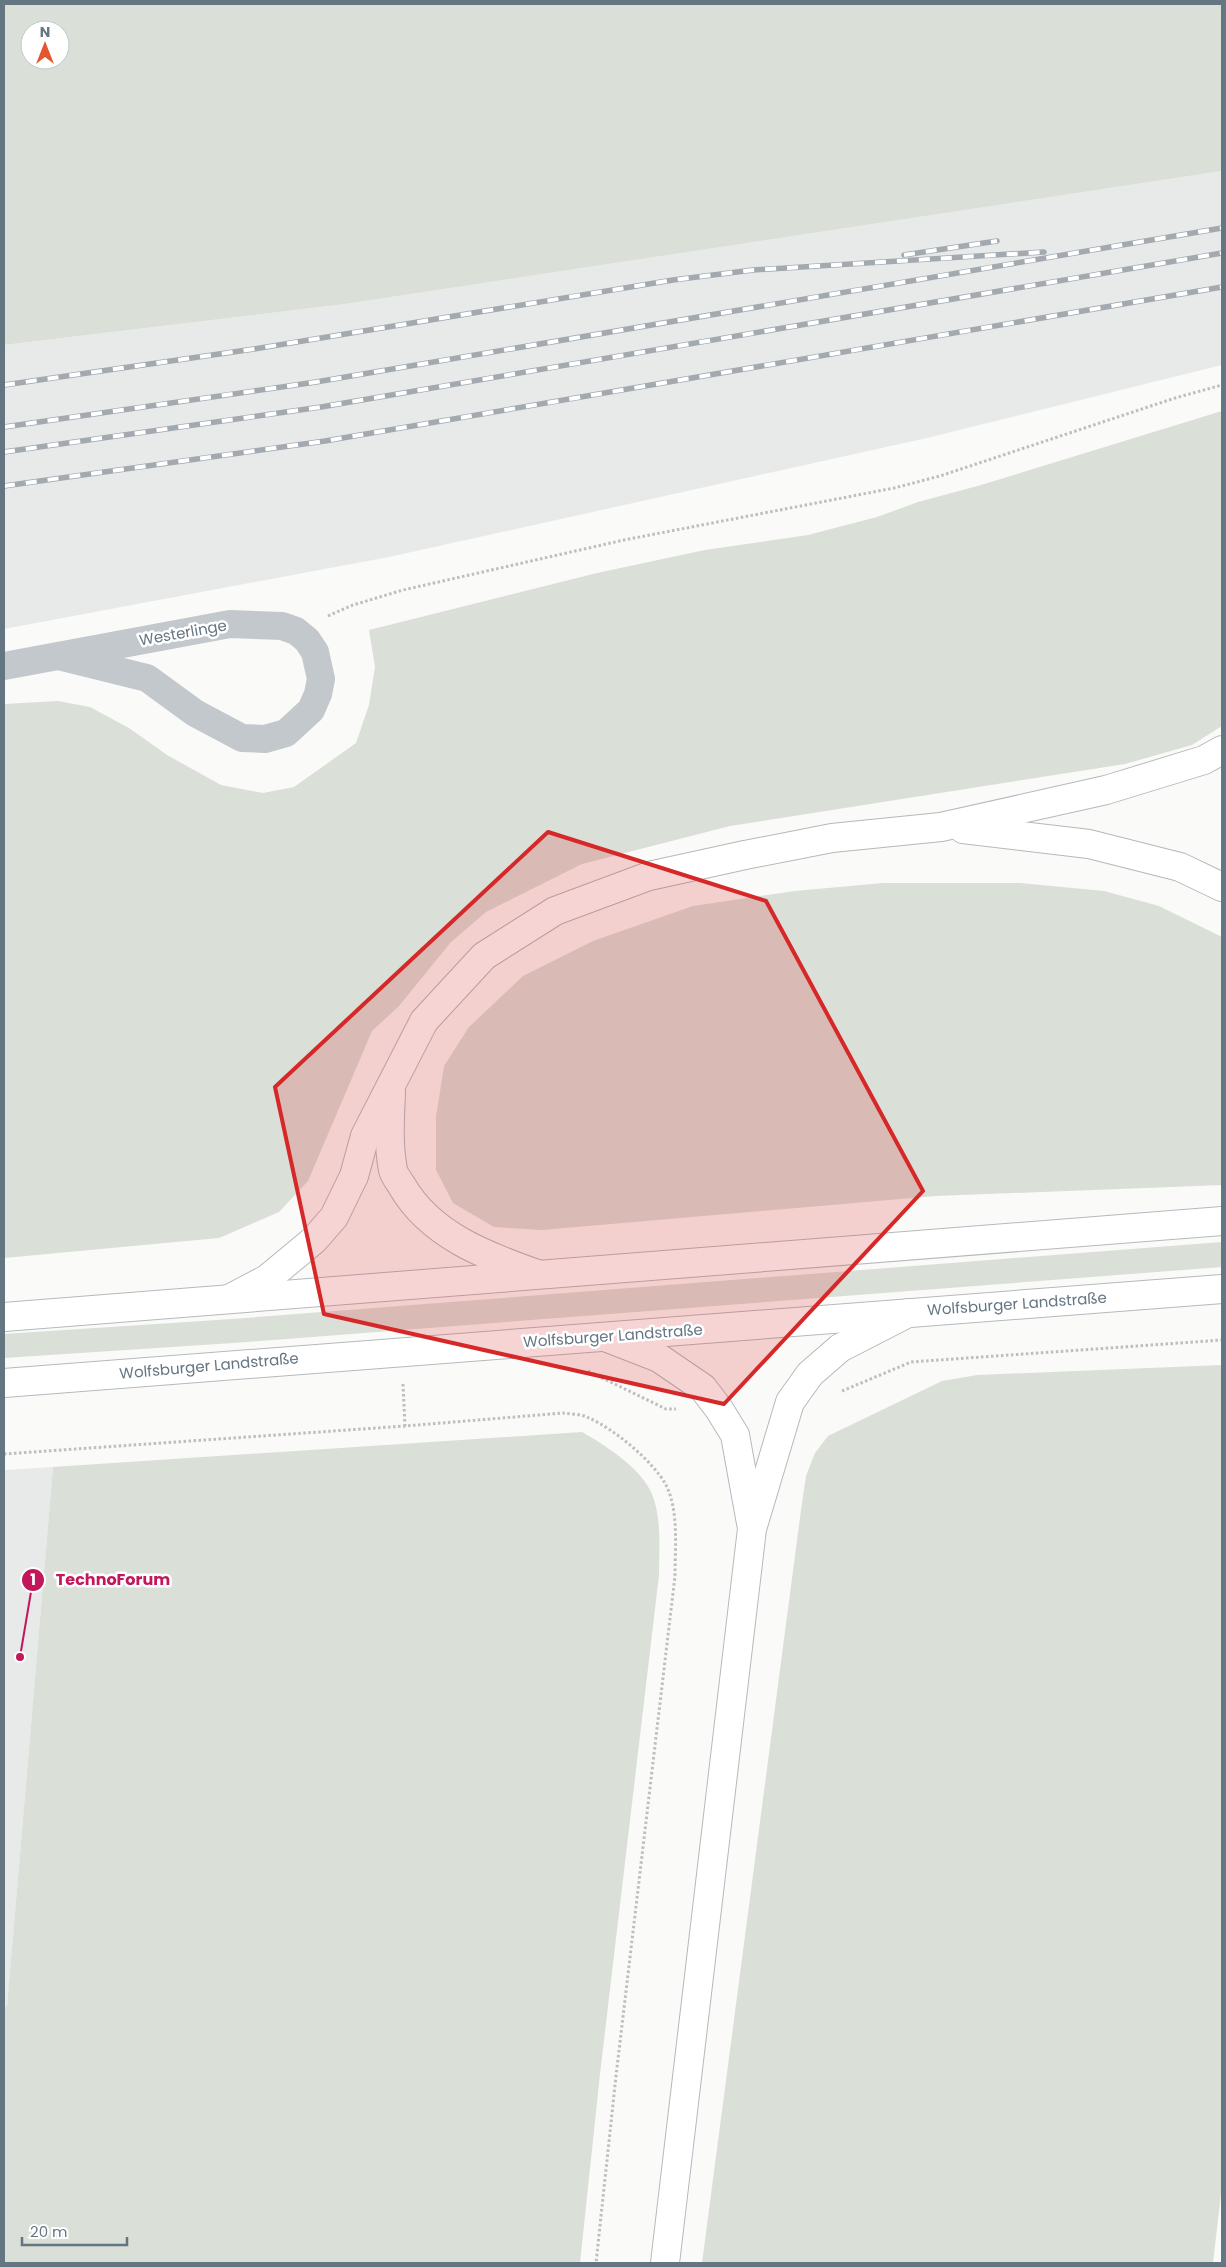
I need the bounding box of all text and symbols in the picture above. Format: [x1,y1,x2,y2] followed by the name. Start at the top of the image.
[20,20,70,70] north arrow
[40,22,50,42] text: N
[137,614,228,651] street label: Westerlinge
[926,1287,1107,1320] street label: Wolfsburger Landstraße
[522,1319,703,1352] street label: Wolfsburger Landstraße
[118,1347,300,1384] street label: Wolfsburger Landstraße
[21,1564,180,1595] callout: TechnoForum
[56,1568,170,1591] text: TechnoForum
[30,1569,36,1590] text: 1
[22,2214,128,2246] scale bar
[30,2221,68,2242] text: 20 m

